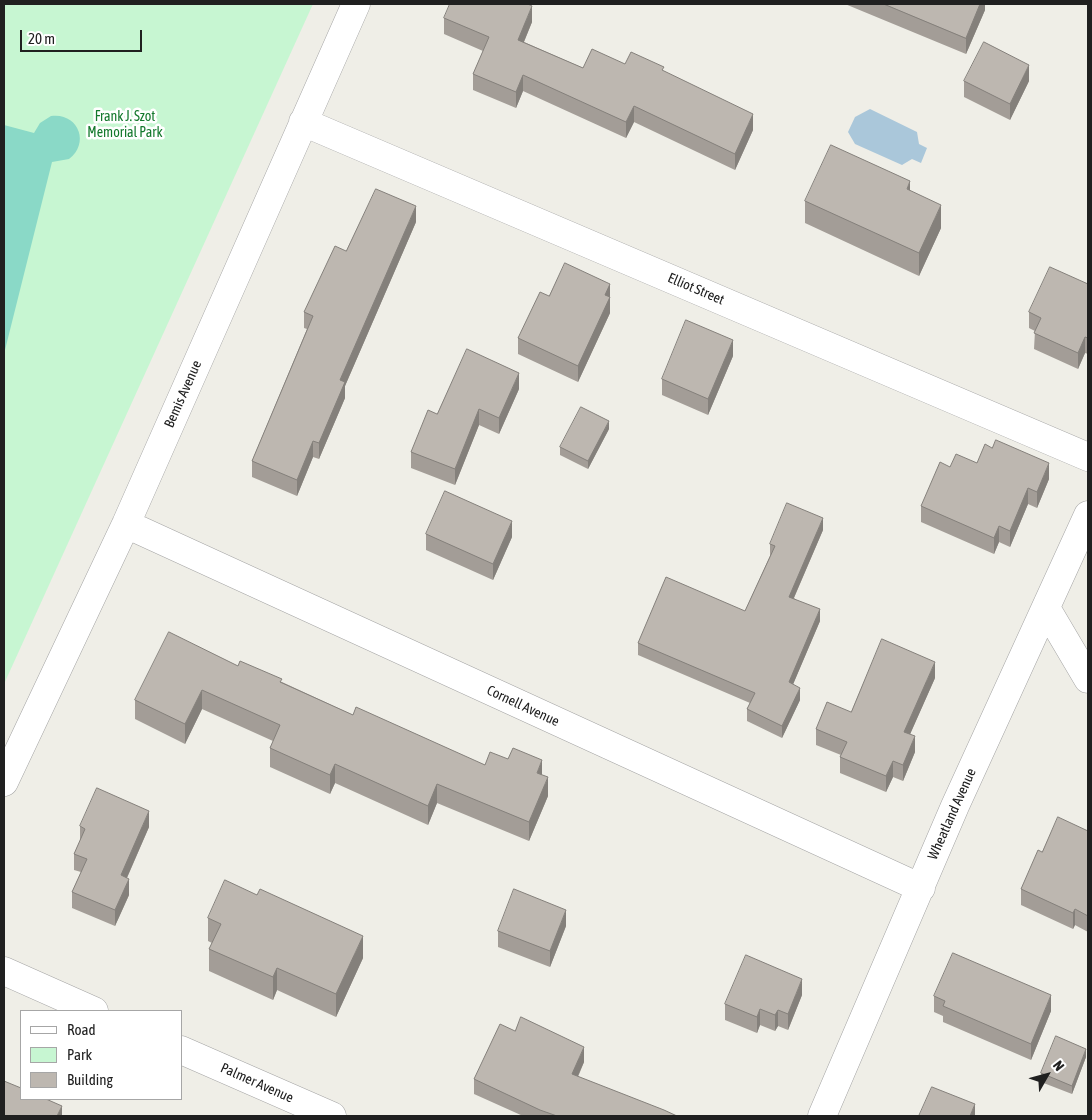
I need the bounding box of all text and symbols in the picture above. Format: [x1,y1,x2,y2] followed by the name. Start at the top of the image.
[22,20,145,52] scale bar
[28,30,55,47] text: 20 m
[87,109,163,142] park label: Frank J. Szot Memorial Park
[665,270,727,308] street label: Elliot Street
[161,358,205,430] street label: Bemis Avenue
[484,682,562,730] street label: Cornell Avenue
[924,766,980,862] street label: Wheatland Avenue
[20,1010,182,1100] legend
[67,1021,96,1038] text: Road
[67,1046,92,1063] text: Park
[1022,1050,1072,1100] north arrow
[1050,1058,1068,1074] text: N
[218,1059,296,1107] street label: Palmer Avenue
[67,1071,113,1088] text: Building

